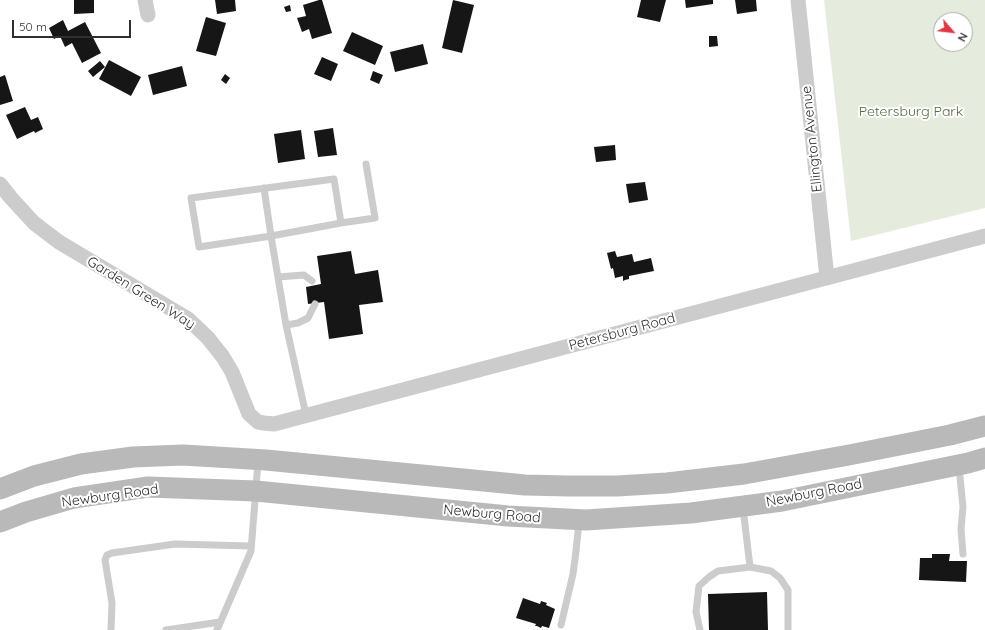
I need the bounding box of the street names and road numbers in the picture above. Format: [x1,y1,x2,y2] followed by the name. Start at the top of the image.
[798,85,826,193] street label: Ellington Avenue
[84,253,198,333] street label: Garden Green Way
[567,310,677,354] street label: Petersburg Road
[765,475,863,511] street label: Newburg Road
[61,481,159,511] street label: Newburg Road
[443,501,541,527] street label: Newburg Road

